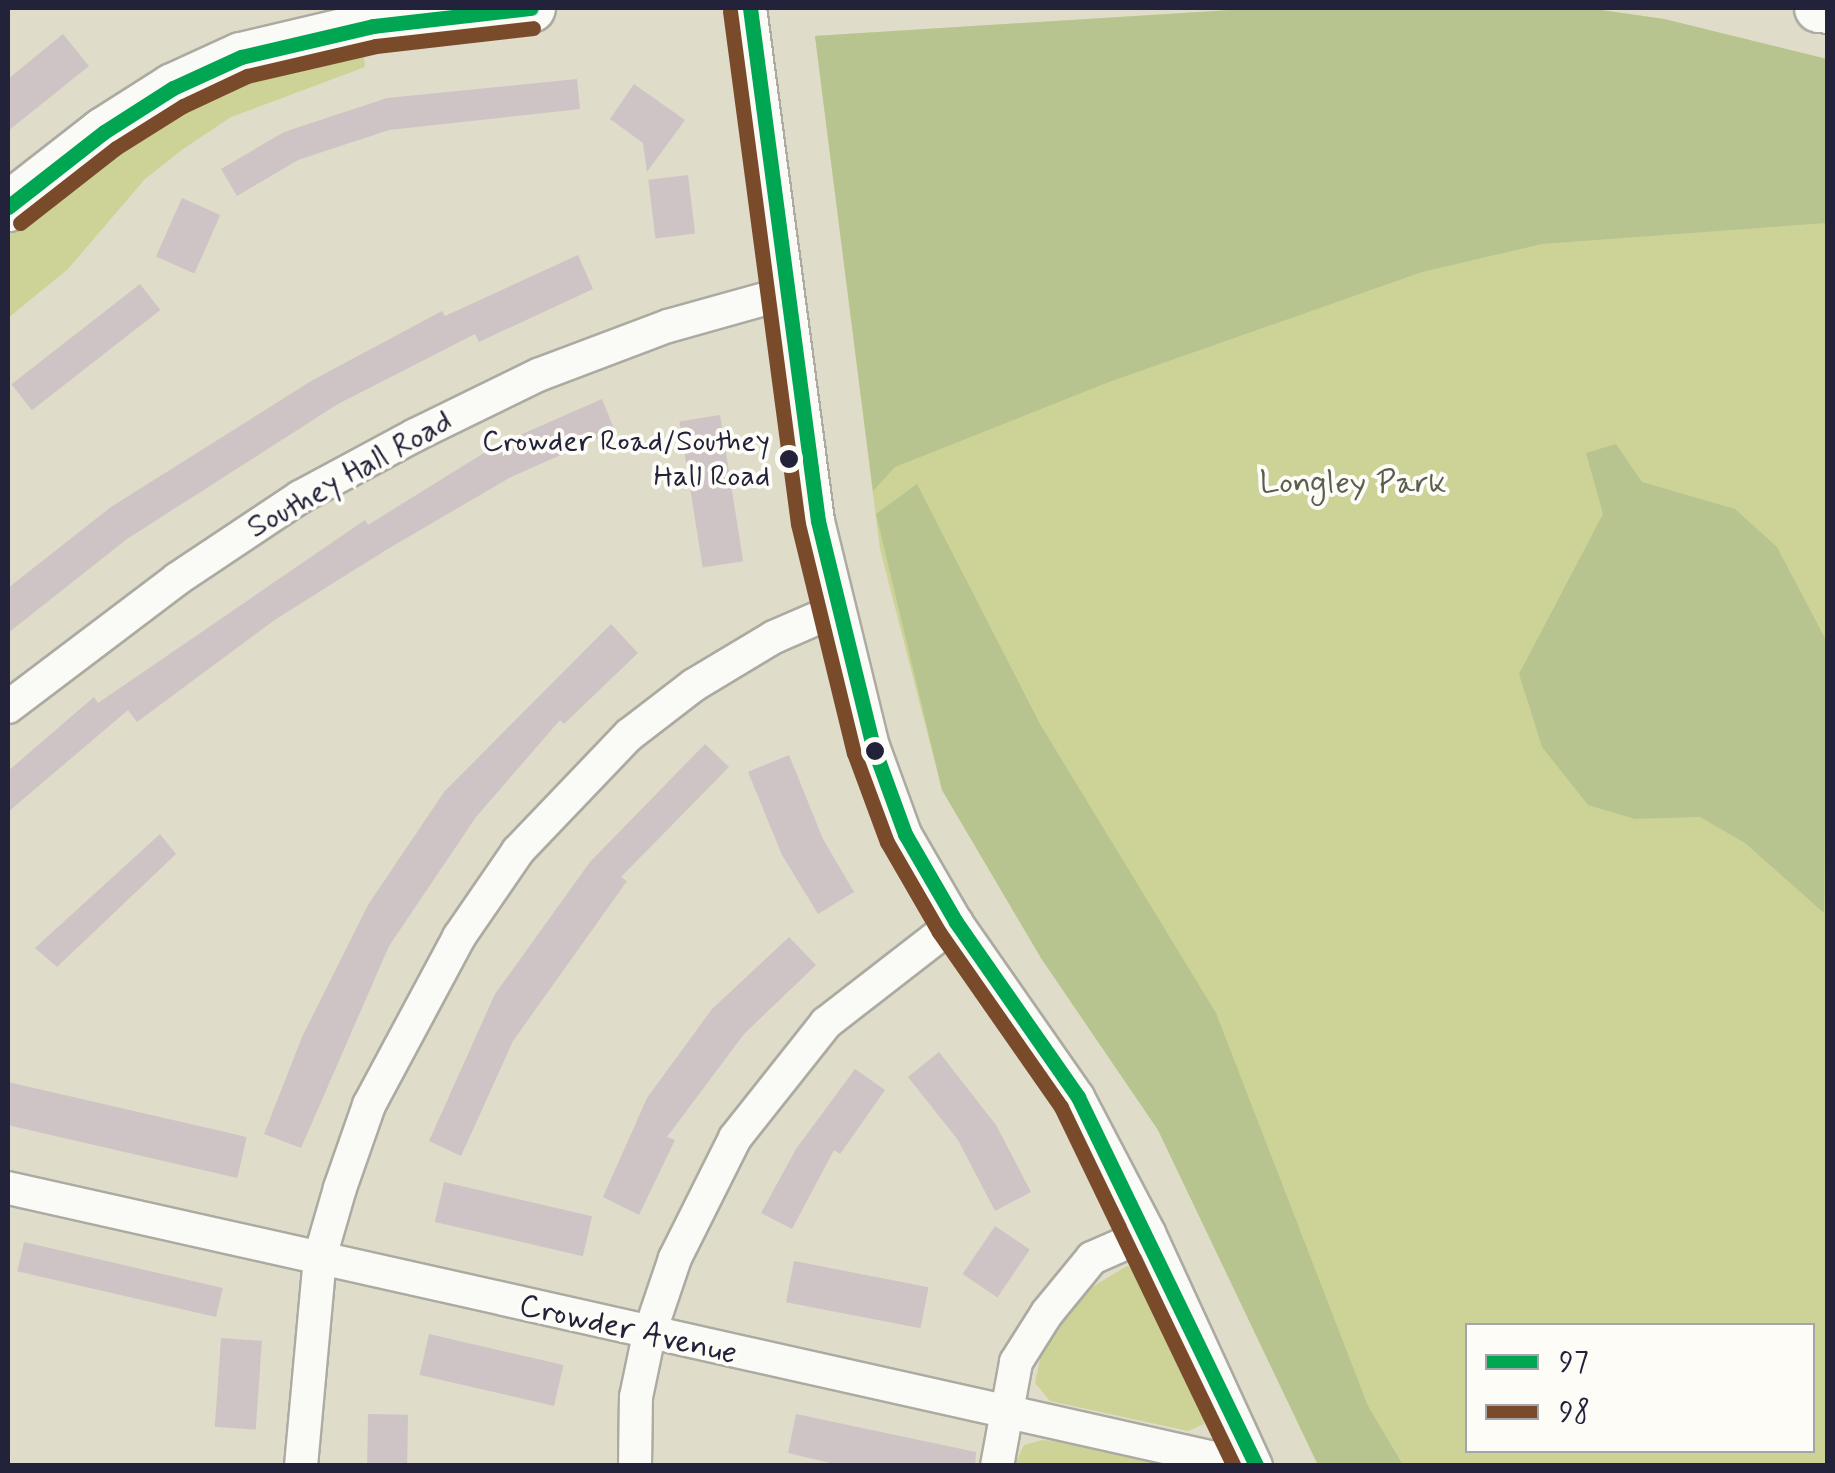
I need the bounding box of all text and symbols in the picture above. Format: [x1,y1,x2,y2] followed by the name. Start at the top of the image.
[239,402,461,548] street label: Southey Hall Road
[485,424,770,494] place label: Crowder Road/Southey Hall Road
[779,449,799,469] marker: Crowder Road/Southey Hall Road
[1264,464,1442,502] park label: Longley Park
[865,741,885,761] unlabelled marker
[514,1286,742,1374] street label: Crowder Avenue
[1465,1323,1815,1453] legend
[1559,1343,1589,1382] text: 97
[1559,1393,1590,1432] text: 98

